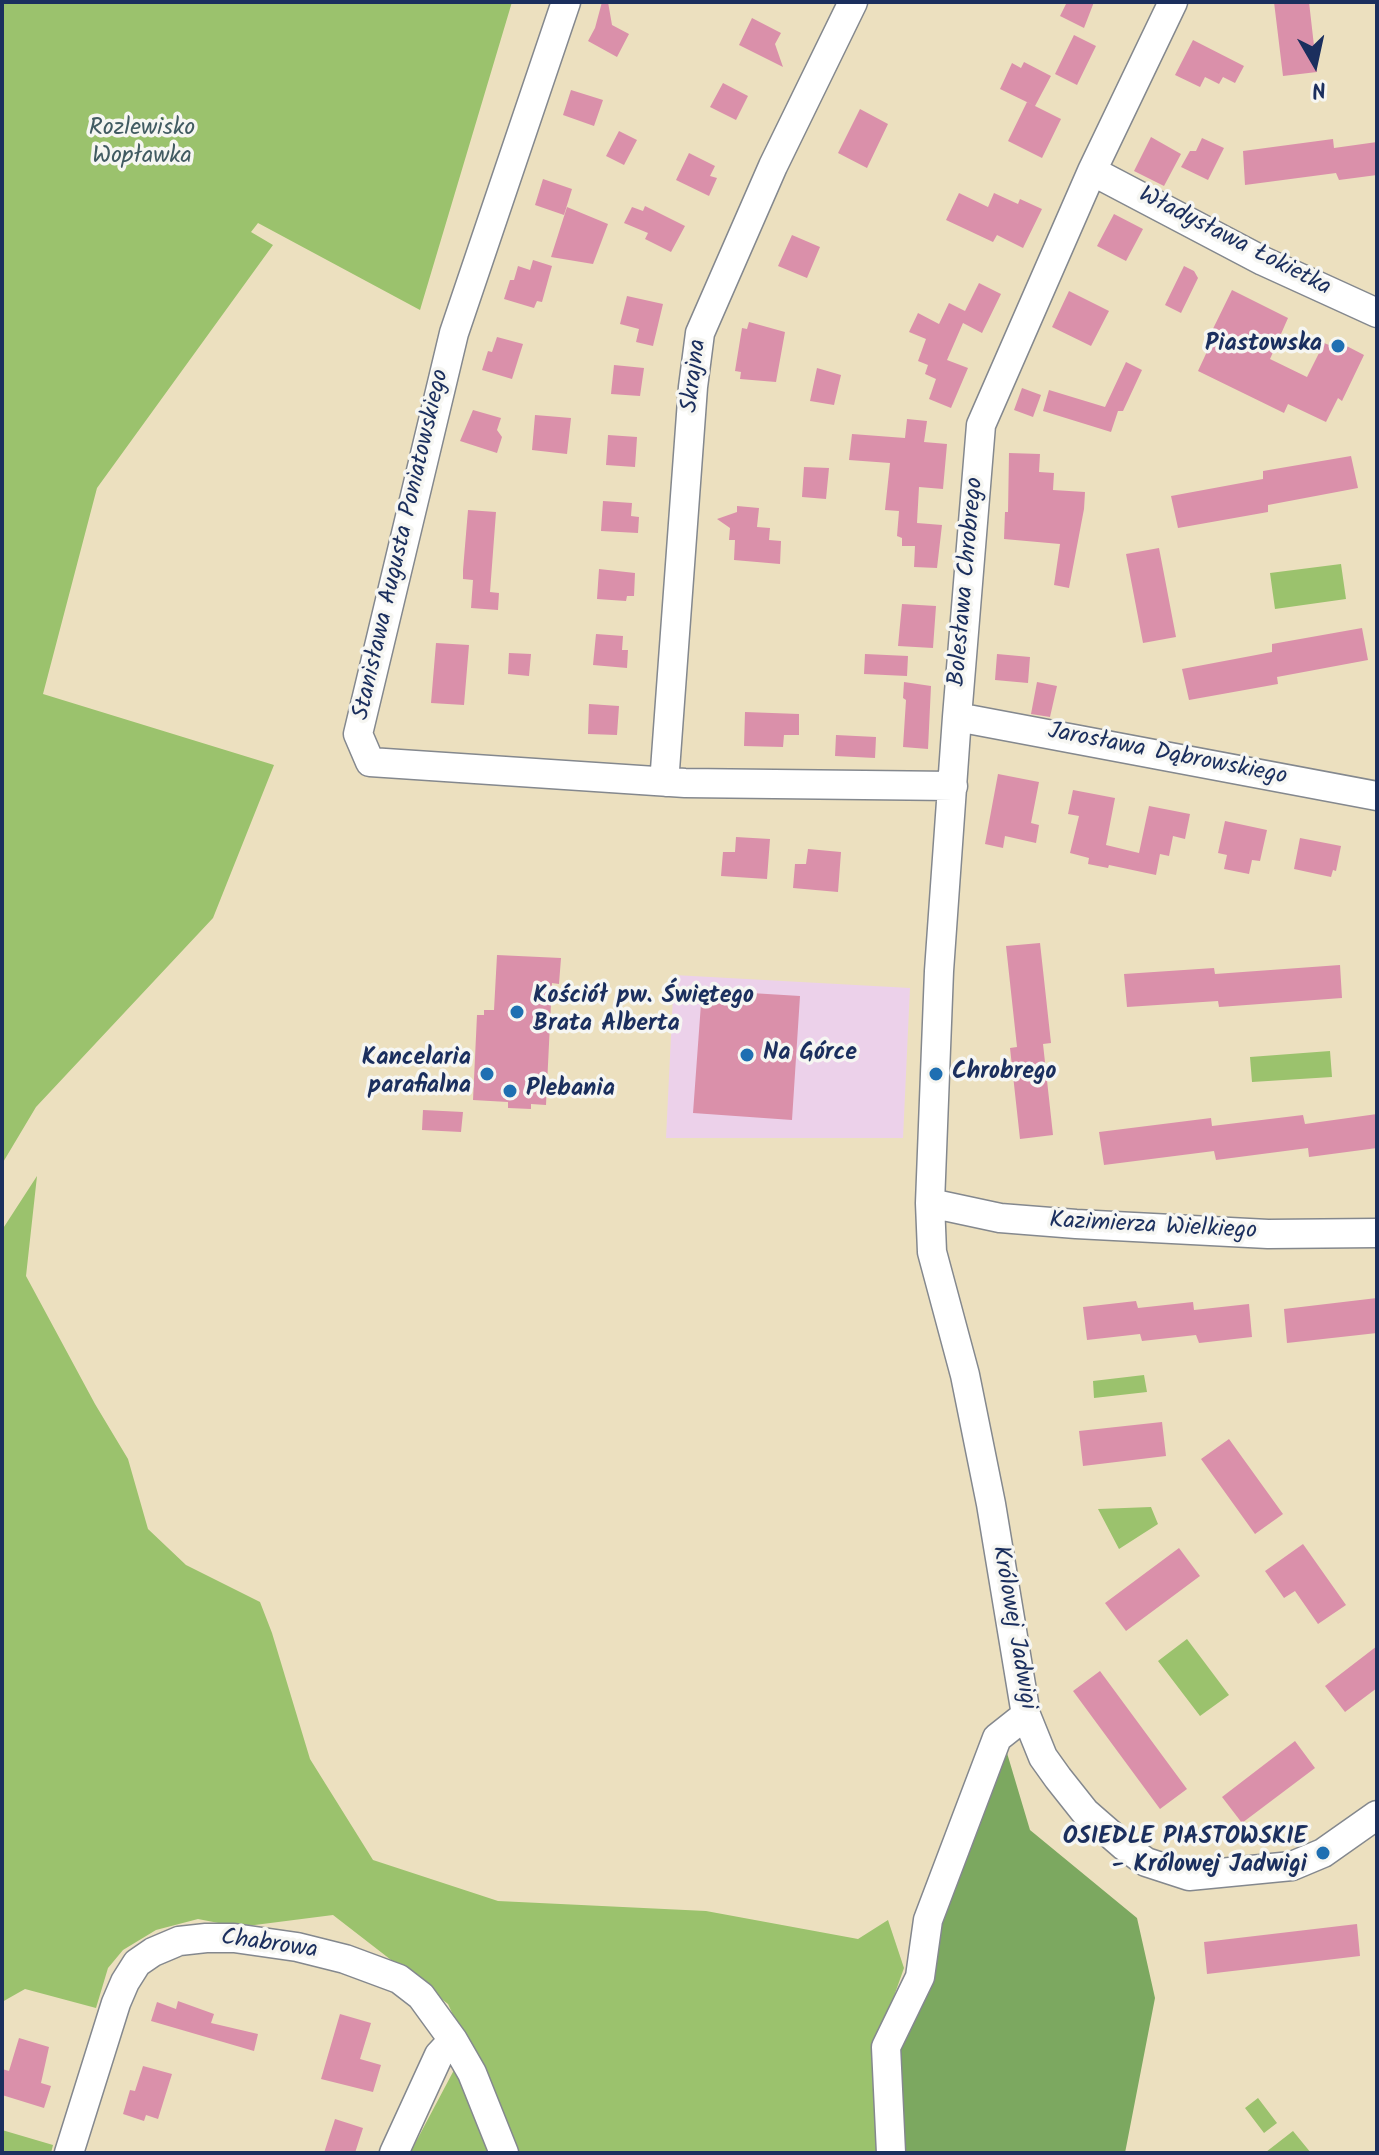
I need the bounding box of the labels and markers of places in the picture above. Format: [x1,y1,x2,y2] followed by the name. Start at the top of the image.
[1205,332,1322,360] place label: Piastowska
[1329,337,1347,355] marker: Piastowska
[533,984,754,1040] place label: Kościół pw. Świętego Brata Alberta
[508,1003,526,1021] marker: Kościół pw. Świętego Brata Alberta
[763,1041,857,1069] place label: Na Górce
[362,1046,471,1102] place label: Kancelaria parafialna
[738,1046,756,1064] marker: Na Górce
[952,1060,1056,1088] place label: Chrobrego
[478,1065,496,1083] marker: Kancelaria parafialna
[927,1065,945,1083] marker: Chrobrego
[526,1077,615,1105] place label: Plebania
[501,1082,519,1100] marker: Plebania
[1063,1825,1307,1881] place label: OSIEDLE PIASTOWSKIE - Królowej Jadwigi
[1314,1844,1332,1862] marker: OSIEDLE PIASTOWSKIE - Królowej Jadwigi

